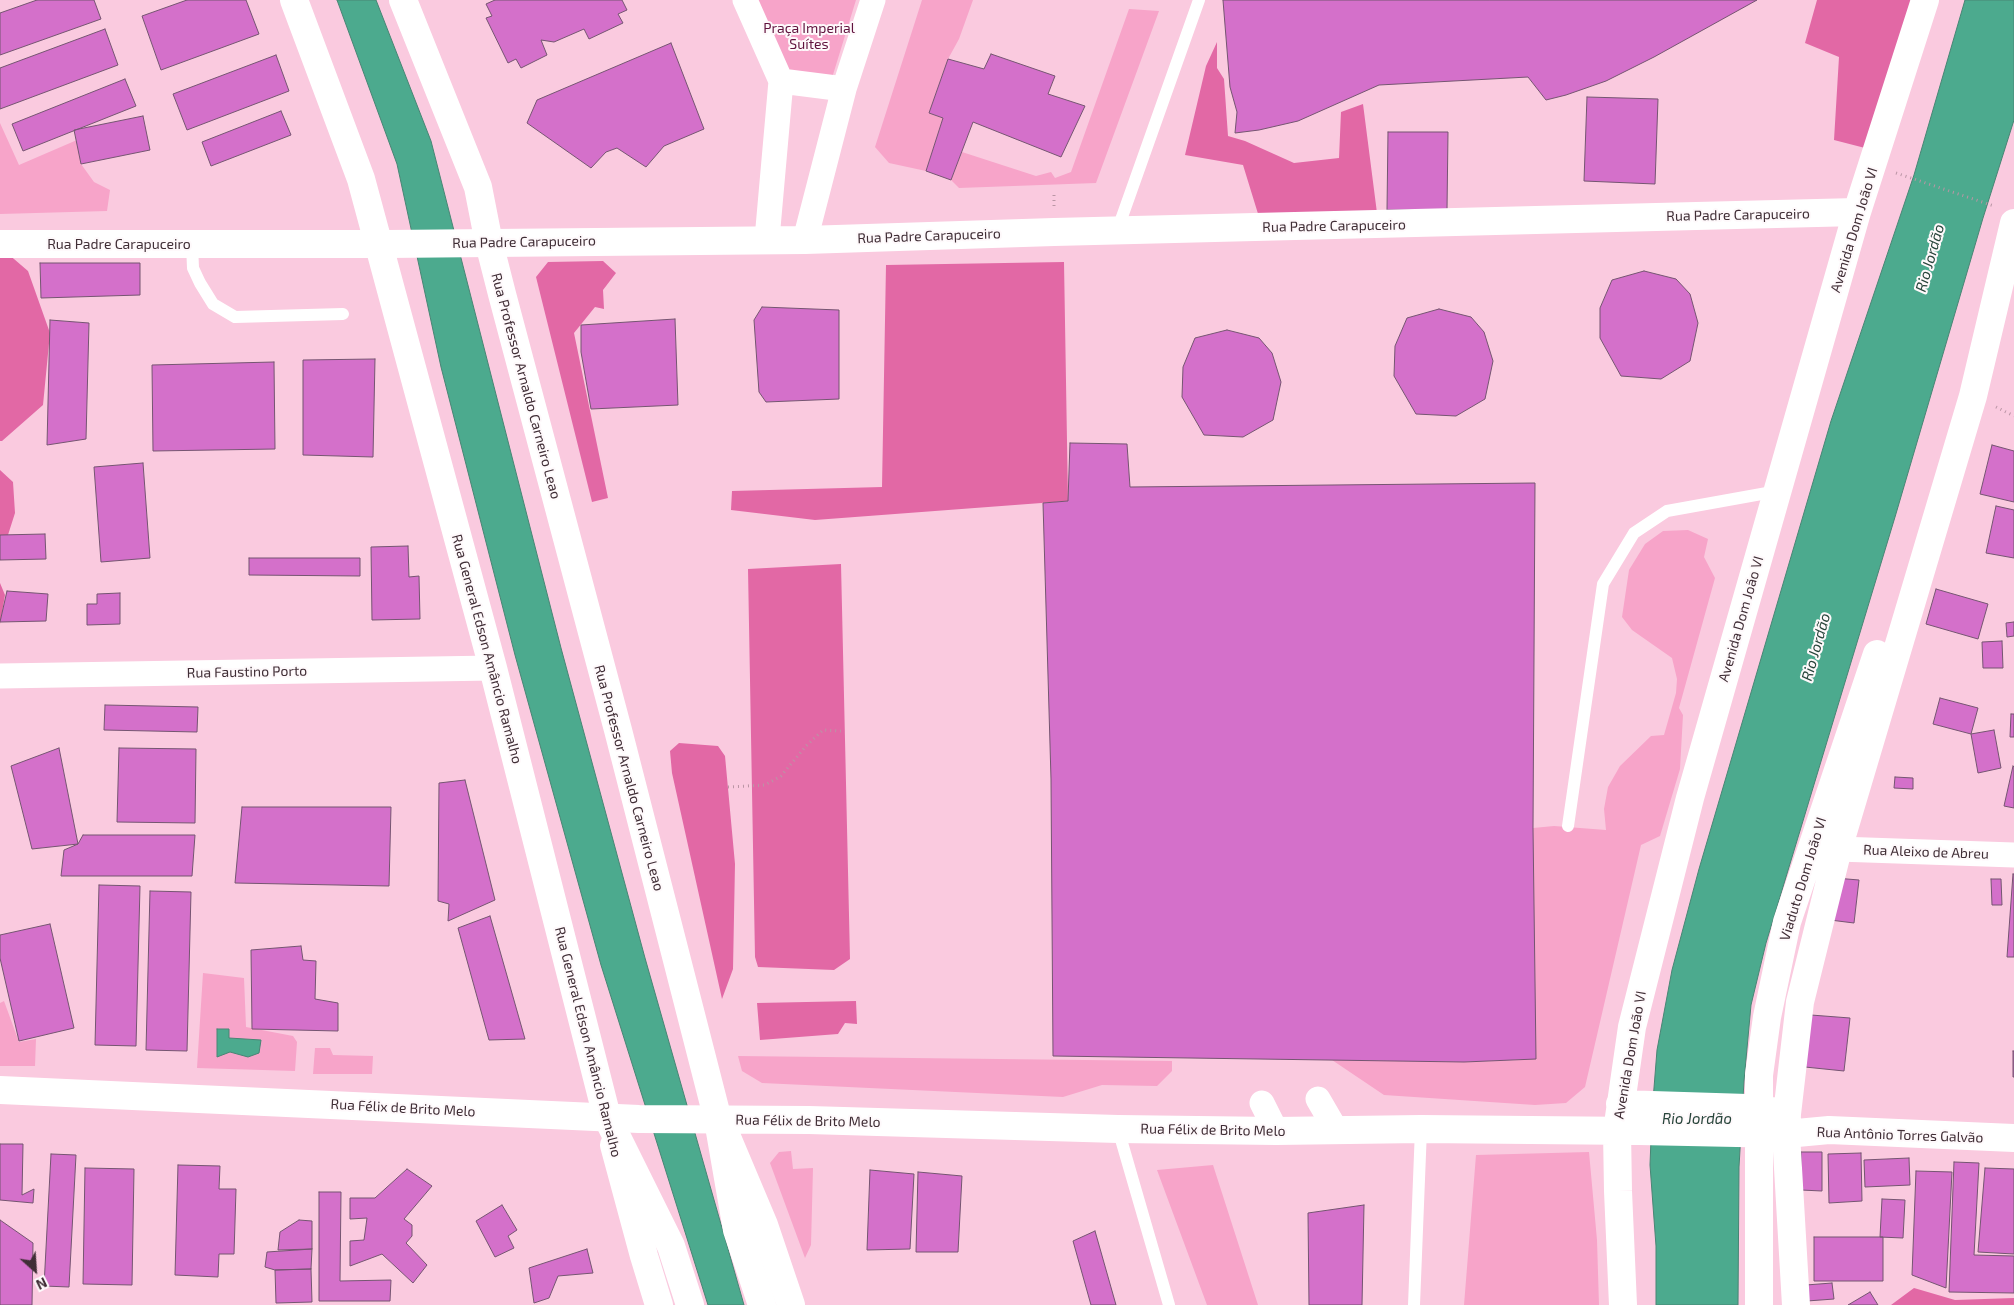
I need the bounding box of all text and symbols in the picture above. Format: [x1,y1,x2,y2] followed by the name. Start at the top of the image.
[763,20,855,52] park label: Praça Imperial Suítes
[1827,165,1881,295] street label: Avenida Dom João VI
[1666,205,1810,225] street label: Rua Padre Carapuceiro
[1262,216,1406,236] street label: Rua Padre Carapuceiro
[1912,222,1948,294] water label: Rio Jordão
[857,225,1001,247] street label: Rua Padre Carapuceiro
[452,232,596,252] street label: Rua Padre Carapuceiro
[47,236,191,252] street label: Rua Padre Carapuceiro
[488,271,564,501] street label: Rua Professor Arnaldo Carneiro Leao
[448,532,526,766] street label: Rua General Edson Amâncio Ramalho
[1715,554,1767,684] street label: Avenida Dom João VI
[1798,611,1834,683] water label: Rio Jordão
[187,663,307,681] street label: Rua Faustino Porto
[591,663,667,893] street label: Rua Professor Arnaldo Carneiro Leao
[1776,815,1830,943] street label: Viaduto Dom João VI
[1863,841,1989,863] street label: Rua Aleixo de Abreu
[551,925,625,1159] street label: Rua General Edson Amâncio Ramalho
[1610,990,1650,1120] street label: Avenida Dom João VI
[330,1096,476,1120] street label: Rua Félix de Brito Melo
[1662,1110,1732,1128] water label: Rio Jordão
[735,1111,881,1131] street label: Rua Félix de Brito Melo
[1140,1120,1286,1140] street label: Rua Félix de Brito Melo
[1816,1124,1984,1146] street label: Rua Antônio Torres Galvão
[10,1245,60,1295] north arrow
[34,1274,50,1294] text: N

